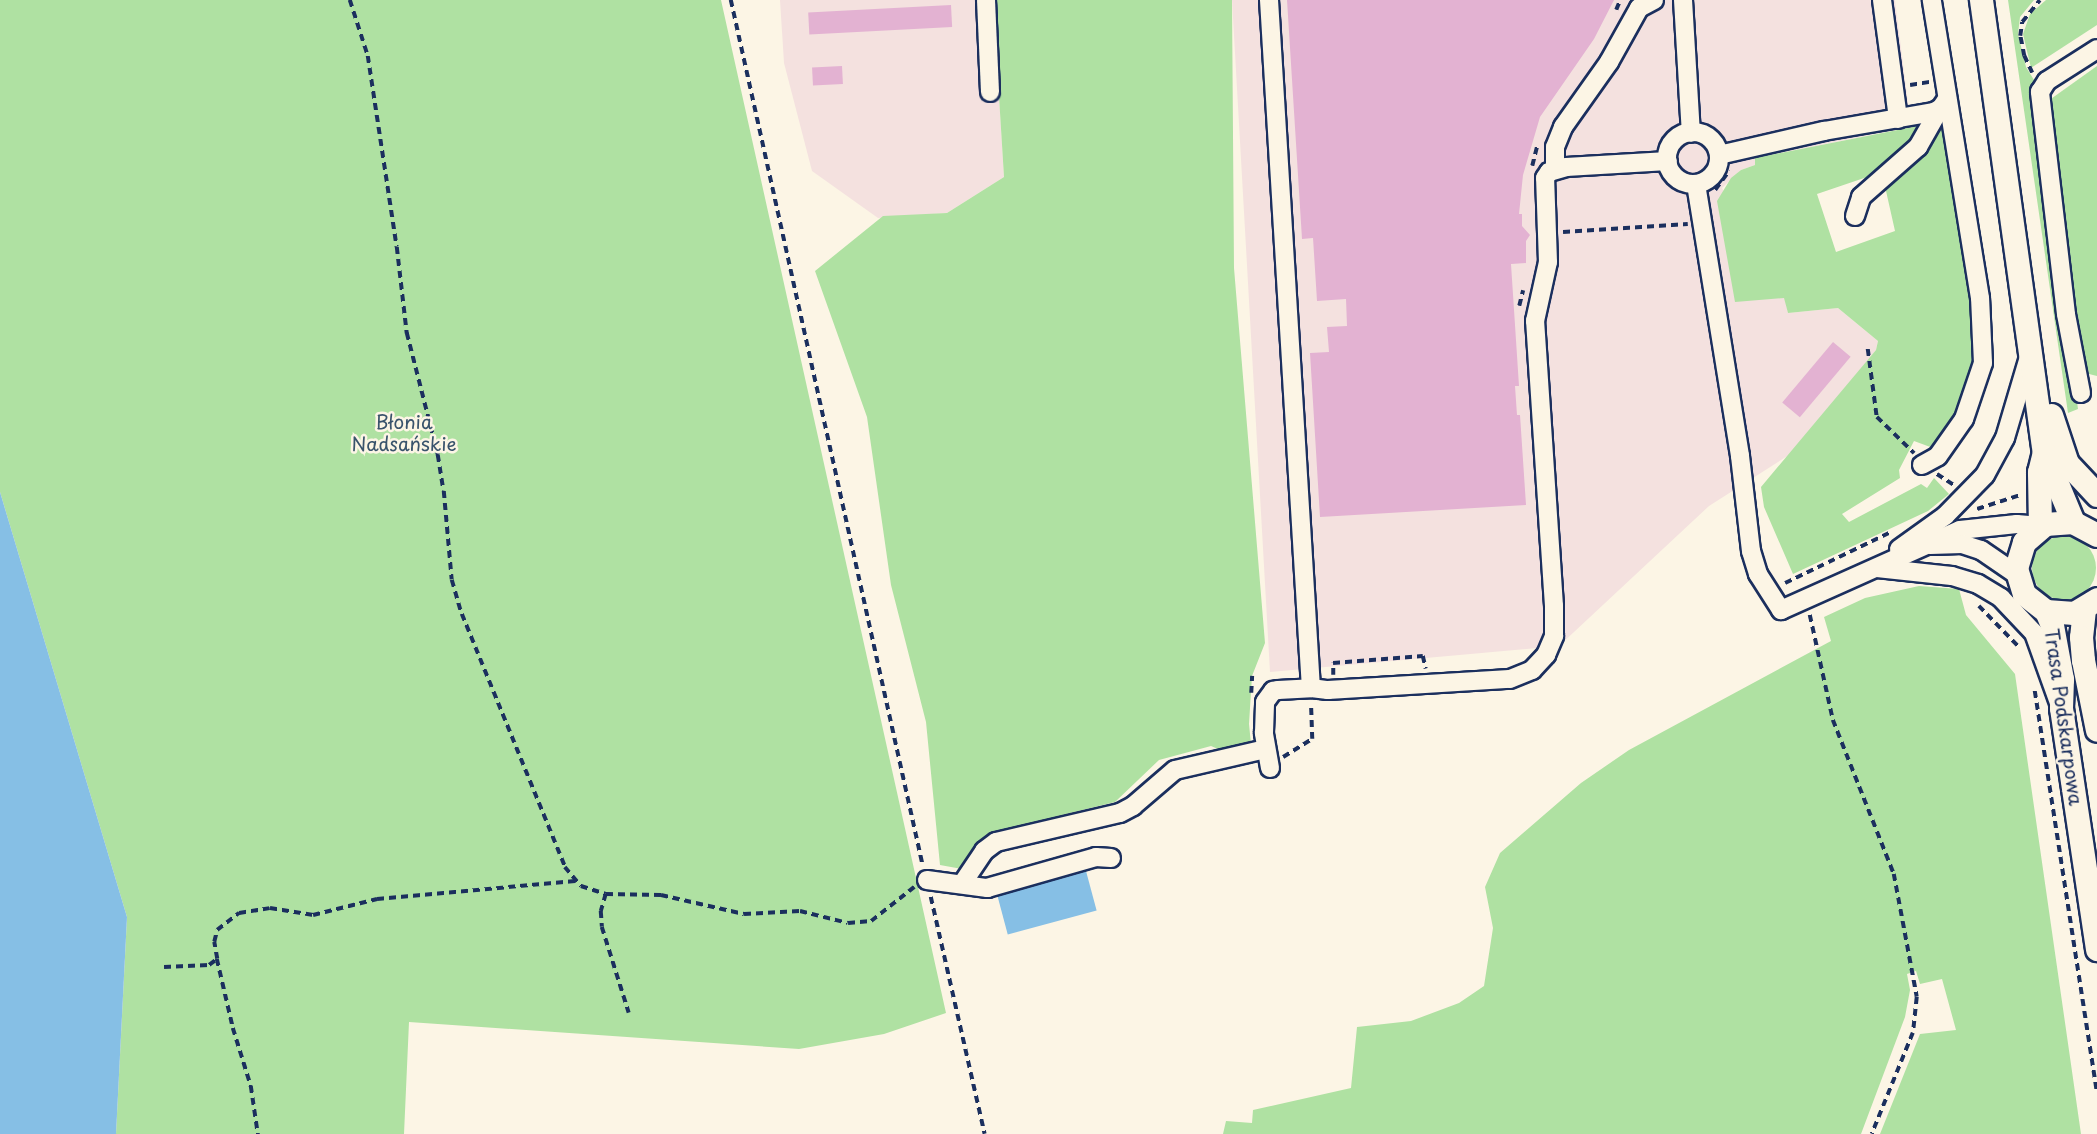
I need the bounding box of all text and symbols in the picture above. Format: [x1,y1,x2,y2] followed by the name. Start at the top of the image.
[351,411,457,455] park label: Błonia Nadsańskie
[2040,627,2088,807] street label: Trasa Podskarpowa

